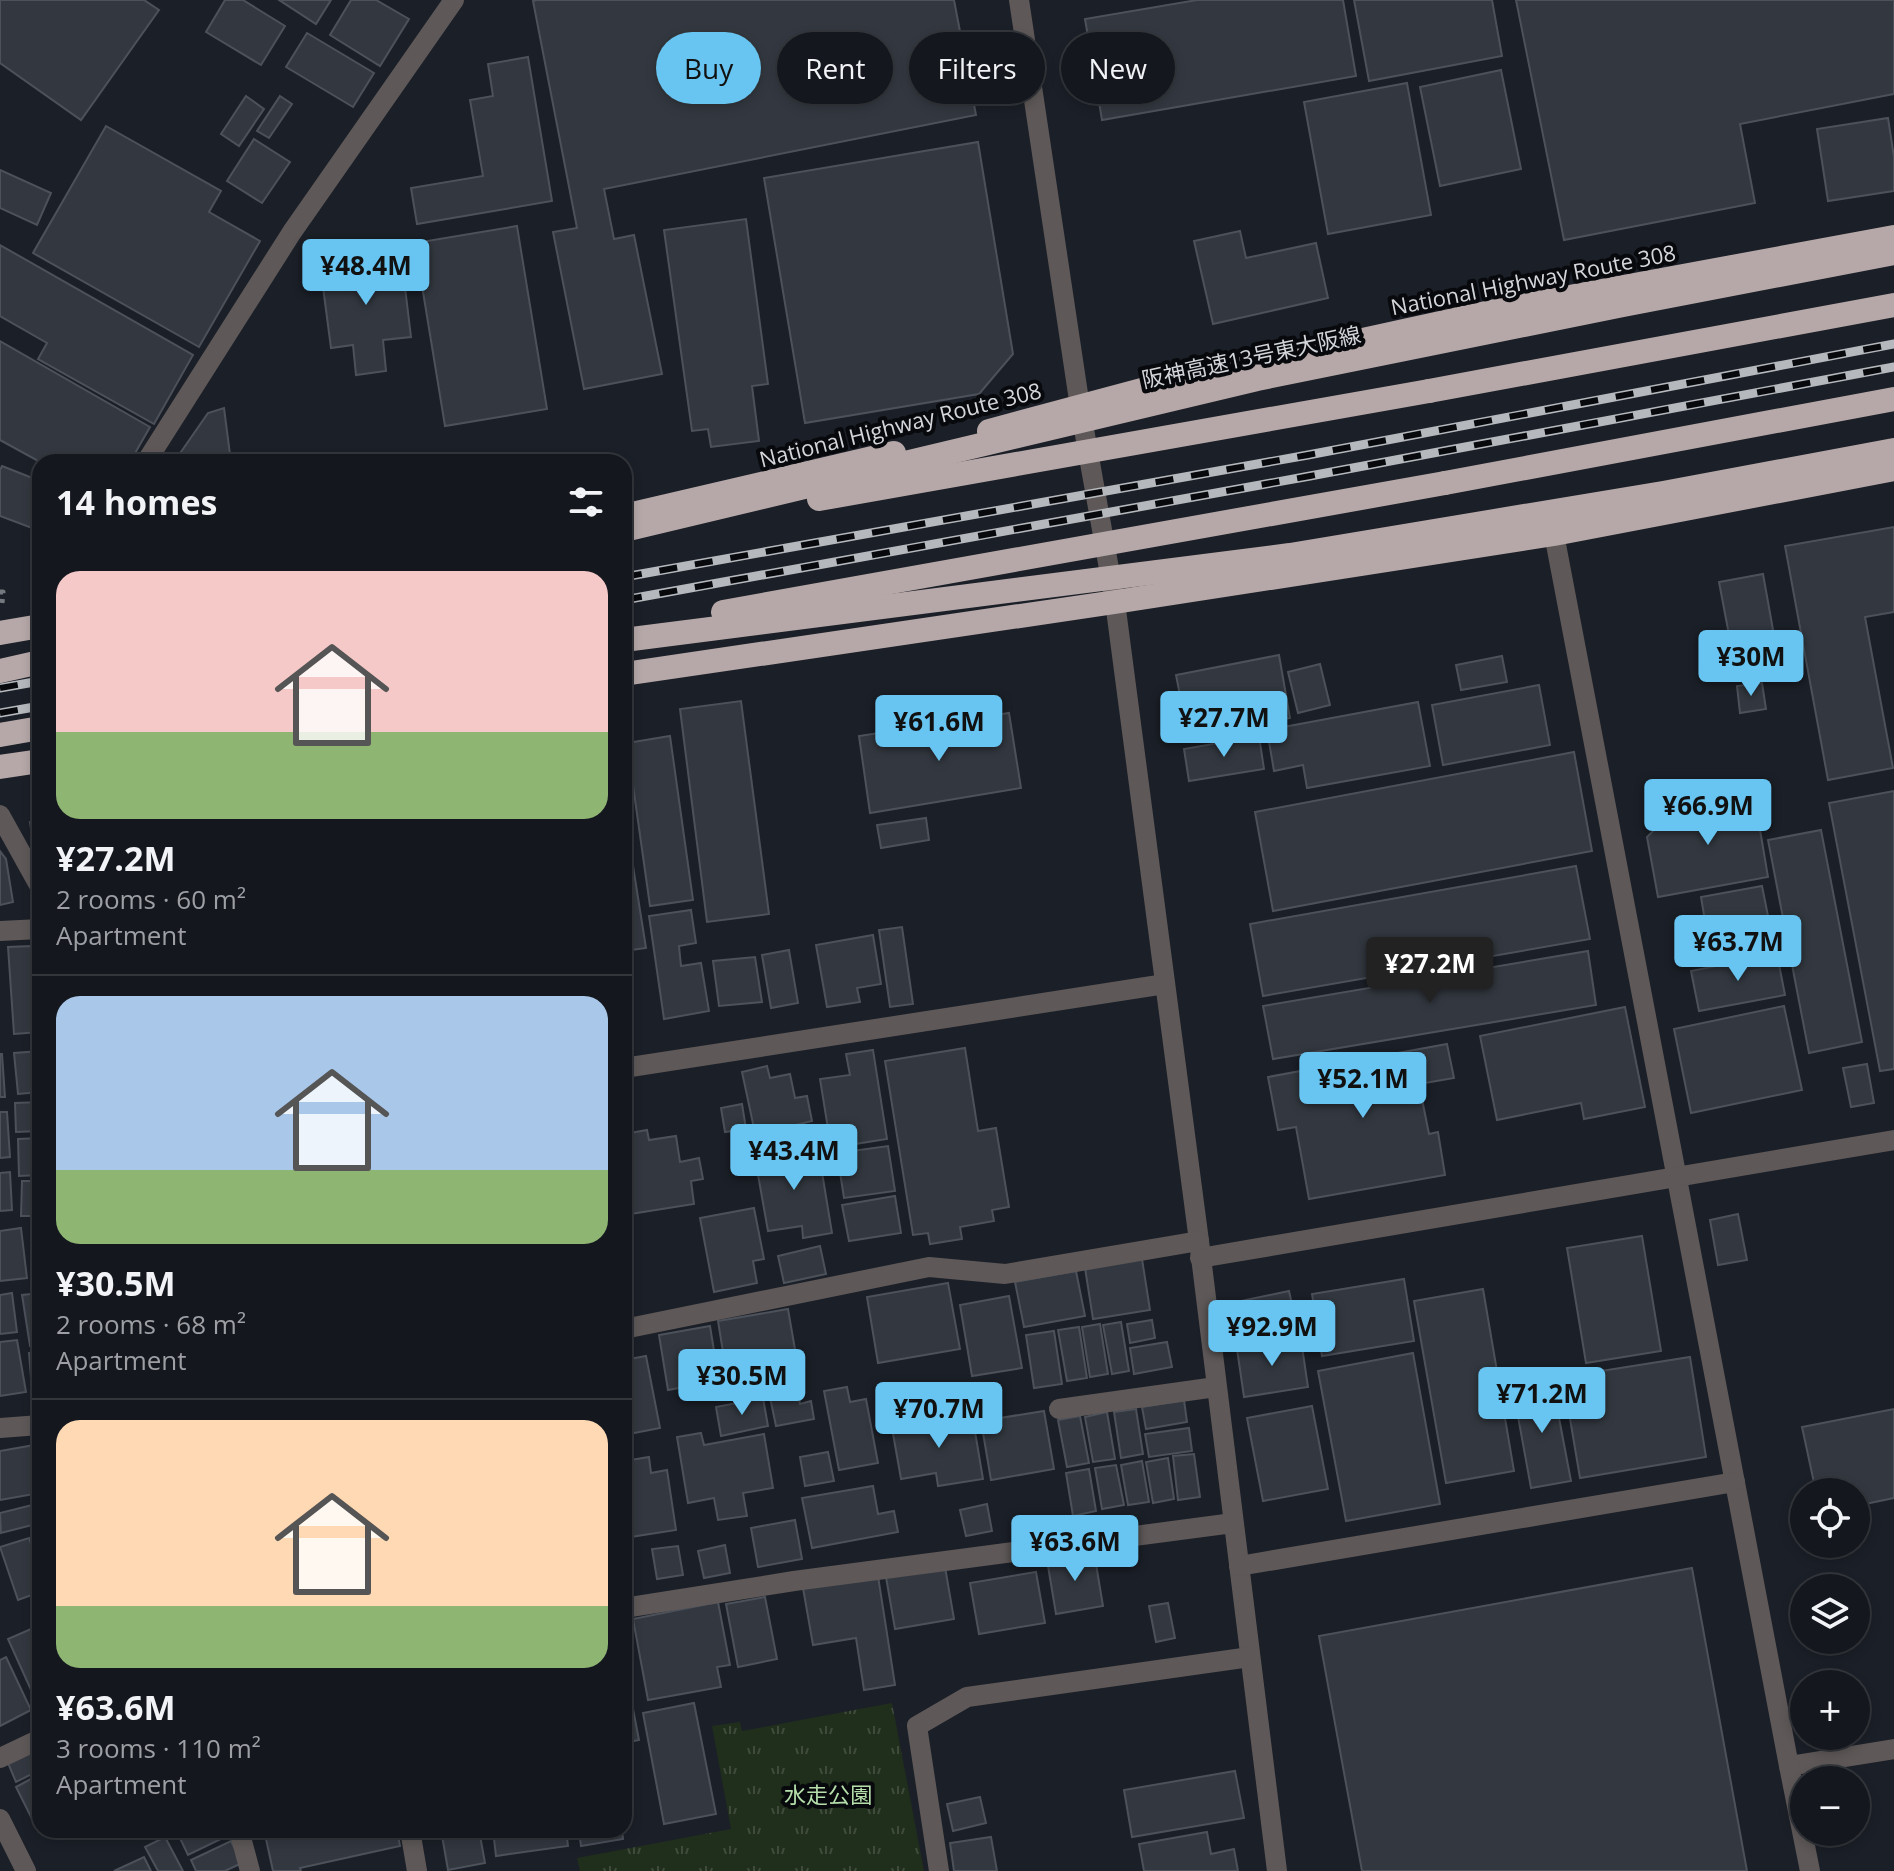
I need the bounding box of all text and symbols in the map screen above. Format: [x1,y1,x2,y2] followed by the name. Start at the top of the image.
[656,32,761,104] chip: Buy
[777,32,893,104] chip: Rent
[909,32,1045,104] chip: Filters
[1061,32,1175,104] chip: New
[1388,237,1678,321] street label: National Highway Route 308
[301,239,431,307] pin: ¥48.4M
[320,247,412,283] text: ¥48.4M
[1139,318,1363,394] street label: 阪神高速13号東大阪線
[756,374,1044,474] street label: National Highway Route 308
[56,479,217,525] text: 14 homes
[564,480,608,524] icon: filters
[260,623,404,767] icon: home
[1704,630,1798,698] pin: ¥30M
[1716,638,1786,674] text: ¥30M
[1159,691,1289,759] pin: ¥27.7M
[874,695,1004,763] pin: ¥61.6M
[1178,699,1270,735] text: ¥27.7M
[893,703,985,739] text: ¥61.6M
[1643,779,1773,847] pin: ¥66.9M
[1662,787,1754,823] text: ¥66.9M
[56,835,176,881] text: ¥27.2M
[56,881,246,917] text: 2 rooms · 60 m²
[1673,915,1803,983] pin: ¥63.7M
[56,917,187,953] text: Apartment
[1692,923,1784,959] text: ¥63.7M
[1365,937,1495,1005] pin: ¥27.2M
[1384,945,1476,981] text: ¥27.2M
[260,1048,404,1192] icon: home
[1298,1052,1428,1120] pin: ¥52.1M
[1317,1060,1409,1096] text: ¥52.1M
[729,1124,859,1192] pin: ¥43.4M
[748,1132,840,1168] text: ¥43.4M
[56,1260,176,1306] text: ¥30.5M
[1207,1300,1337,1368] pin: ¥92.9M
[56,1306,246,1342] text: 2 rooms · 68 m²
[1226,1308,1318,1344] text: ¥92.9M
[56,1342,187,1378] text: Apartment
[677,1349,807,1417] pin: ¥30.5M
[696,1357,788,1393] text: ¥30.5M
[1477,1367,1607,1435] pin: ¥71.2M
[1496,1375,1588,1411] text: ¥71.2M
[874,1382,1004,1450] pin: ¥70.7M
[893,1390,985,1426] text: ¥70.7M
[260,1472,404,1616] icon: home
[1790,1478,1870,1846] map controls
[1790,1478,1870,1558] button: locate
[1010,1515,1140,1583] pin: ¥63.6M
[1029,1523,1121,1559] text: ¥63.6M
[1790,1574,1870,1654] button: layers
[1790,1670,1870,1750] button: +
[56,1684,176,1730] text: ¥63.6M
[56,1730,261,1766] text: 3 rooms · 110 m²
[56,1766,187,1802] text: Apartment
[1790,1766,1870,1846] button: −
[784,1779,872,1809] park label: 水走公園

